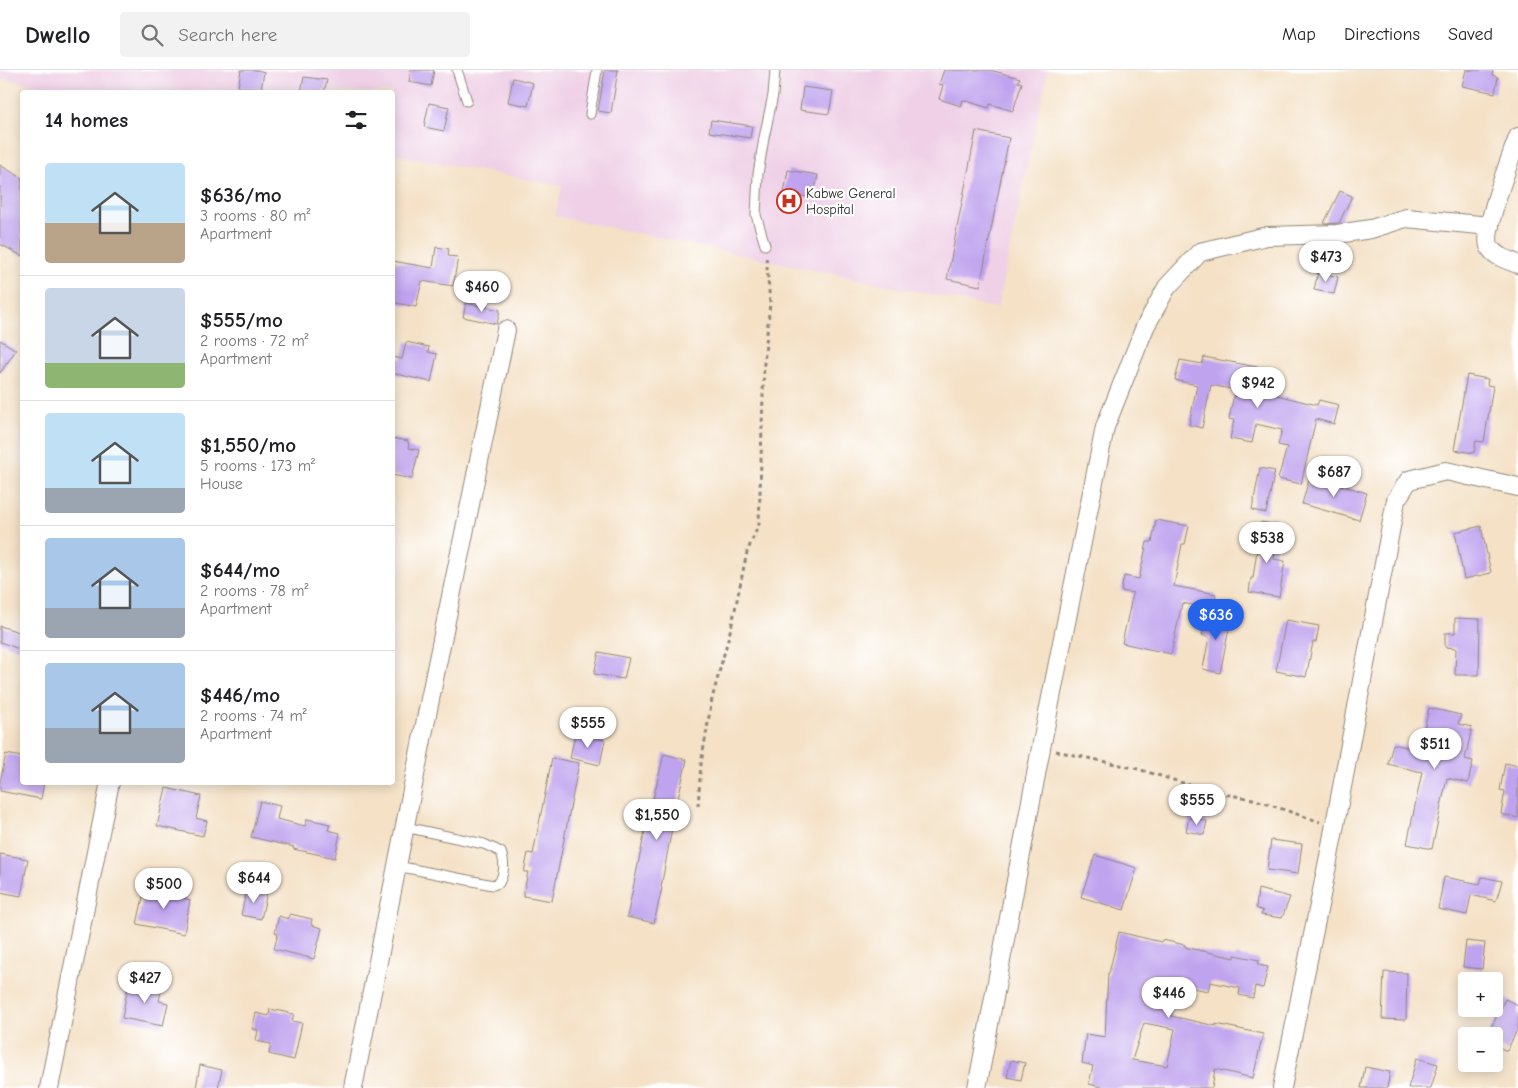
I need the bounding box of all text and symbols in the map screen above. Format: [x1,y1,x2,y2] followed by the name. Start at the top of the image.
[120,12,470,57] search box
[25,21,90,49] text: Dwello
[138,21,166,49] icon: search
[178,24,277,46] text: Search here
[1282,24,1316,45] text: Map
[1344,24,1420,45] text: Directions
[1448,24,1493,45] text: Saved
[342,106,370,134] icon: filters
[45,108,128,132] text: 14 homes
[85,183,145,243] icon: home
[200,183,282,207] text: $636/mo
[806,185,896,218] place label: Kabwe General Hospital
[776,188,802,214] hospital icon: Kabwe General Hospital
[200,207,310,225] text: 3 rooms · 80 m²
[200,225,272,243] text: Apartment
[1296,240,1356,283] pin: $473
[1310,248,1342,266] text: $473
[452,270,512,313] pin: $460
[465,278,499,296] text: $460
[85,308,145,368] icon: home
[200,308,283,332] text: $555/mo
[200,332,309,350] text: 2 rooms · 72 m²
[200,350,272,368] text: Apartment
[1228,366,1288,409] pin: $942
[1241,374,1275,392] text: $942
[85,433,145,493] icon: home
[200,433,296,457] text: $1,550/mo
[1304,456,1364,498] pin: $687
[200,457,315,475] text: 5 rooms · 173 m²
[1317,463,1351,481] text: $687
[200,475,243,493] text: House
[1237,522,1297,564] pin: $538
[1250,529,1284,547] text: $538
[85,558,145,618] icon: home
[200,558,280,582] text: $644/mo
[200,582,308,600] text: 2 rooms · 78 m²
[1186,598,1246,641] pin: $636
[200,600,272,618] text: Apartment
[1199,606,1233,624] text: $636
[85,683,145,743] icon: home
[200,683,280,707] text: $446/mo
[558,706,618,749] pin: $555
[200,707,307,725] text: 2 rooms · 74 m²
[570,714,606,732] text: $555
[200,725,272,743] text: Apartment
[1405,728,1465,770] pin: $511
[1420,735,1450,753] text: $511
[1167,784,1227,826] pin: $555
[1179,791,1215,809] text: $555
[616,798,698,841] pin: $1,550
[634,806,680,824] text: $1,550
[224,862,284,904] pin: $644
[134,868,194,910] pin: $500
[237,869,271,887] text: $644
[146,875,182,893] text: $500
[115,962,175,1004] pin: $427
[129,969,161,987] text: $427
[1458,972,1503,1072] map controls
[1458,972,1503,1017] button: +
[1139,976,1199,1019] pin: $446
[1152,984,1186,1002] text: $446
[1458,1027,1503,1072] button: −

